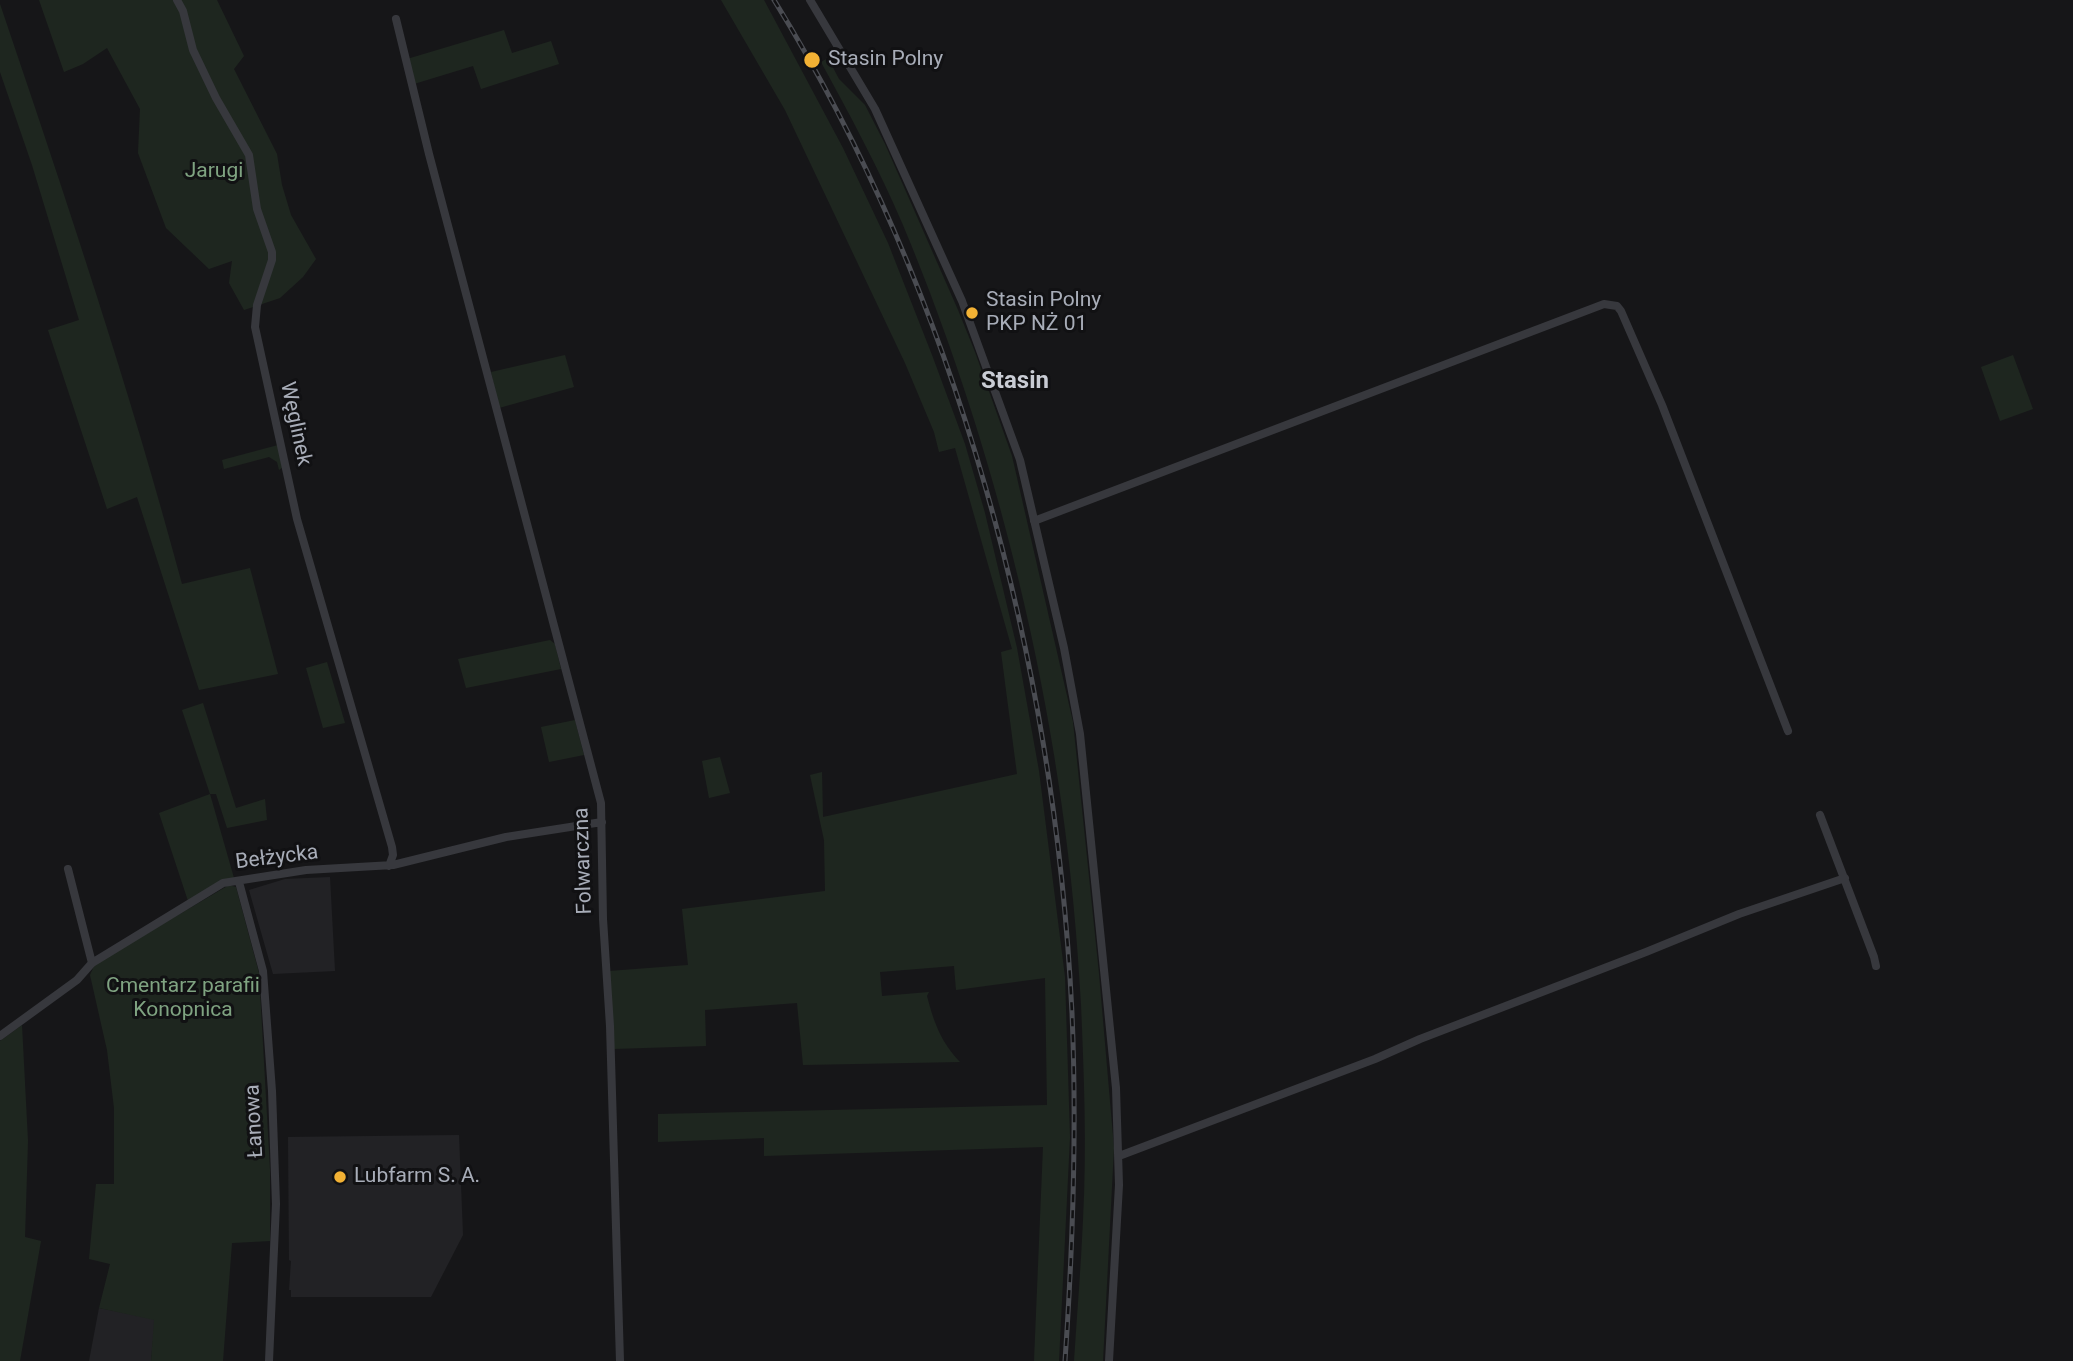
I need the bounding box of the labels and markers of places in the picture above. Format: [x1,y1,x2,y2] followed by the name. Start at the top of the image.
[828,47,943,73] place label: Stasin Polny
[802,50,822,70] marker: Stasin Polny
[986,288,1101,338] place label: Stasin Polny PKP NŻ 01
[964,305,980,321] marker: Stasin Polny PKP NŻ 01
[354,1164,480,1190] place label: Lubfarm S. A.
[332,1169,348,1185] marker: Lubfarm S. A.

